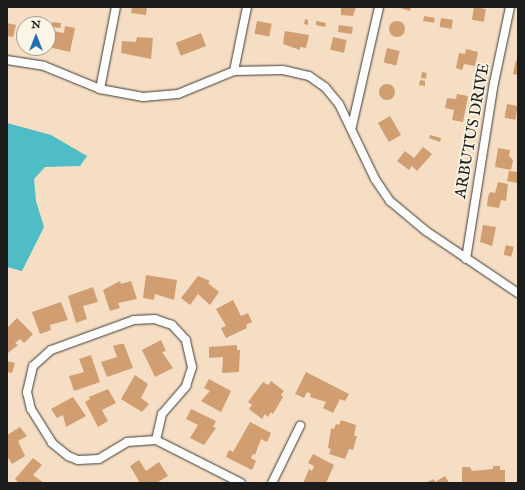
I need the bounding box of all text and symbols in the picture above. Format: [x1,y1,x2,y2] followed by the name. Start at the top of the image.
[16,16,56,56] north arrow
[31,18,41,32] text: N
[452,62,494,200] street label: ARBUTUS DRIVE

